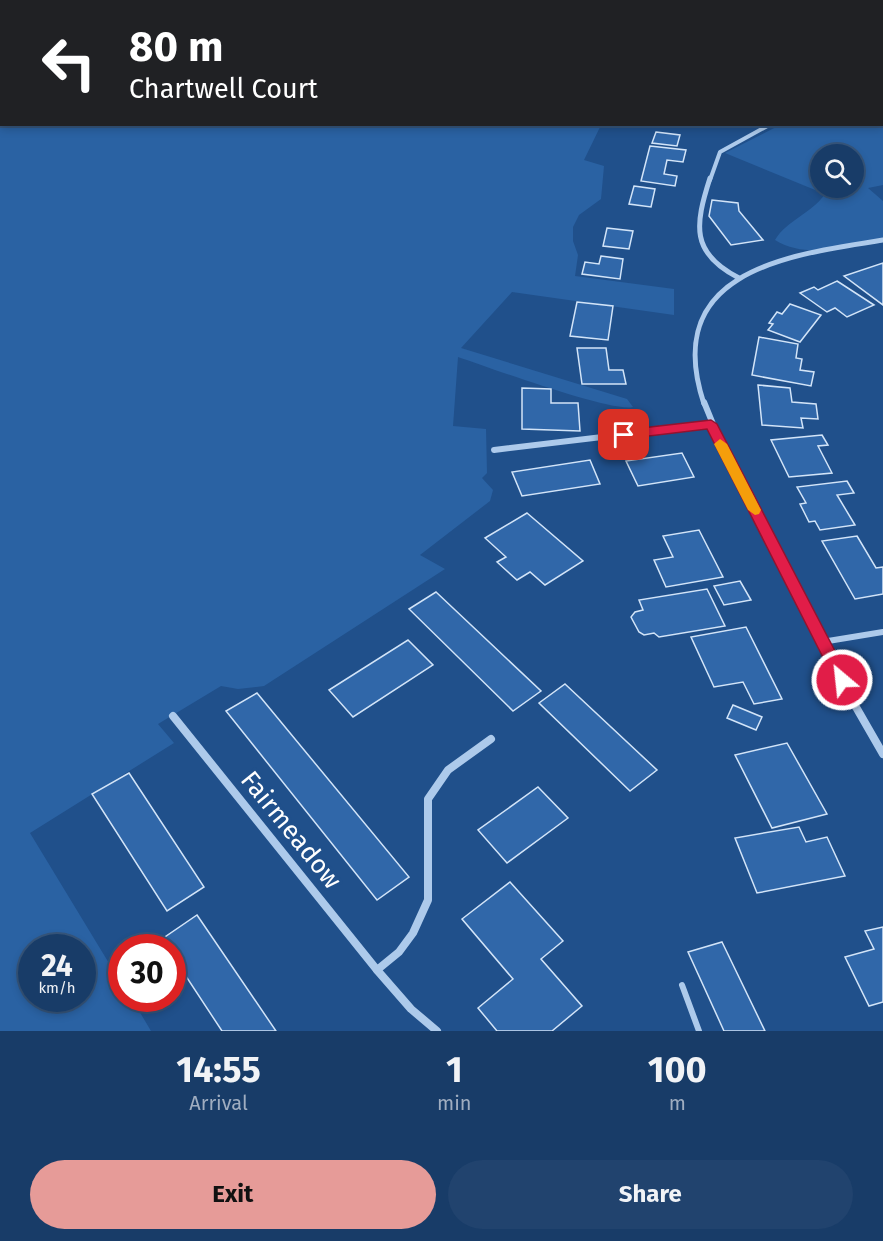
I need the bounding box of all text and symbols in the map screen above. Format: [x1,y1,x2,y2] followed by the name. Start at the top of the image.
[129,22,223,72] text: 80 m
[30,24,108,102] icon: left
[129,73,318,105] text: Chartwell Court
[810,144,864,198] map controls
[810,144,864,198] button: search
[598,409,649,460] pin
[607,418,640,451] icon: arrive
[810,648,874,712] position arrow
[234,765,348,895] street label: Fairmeadow
[108,934,186,1012] speed limit sign: 30
[41,948,73,984] text: 24
[38,979,76,997] text: km/h
[176,1048,261,1092] text: 14:55
[446,1048,463,1092] text: 1
[648,1048,707,1092] text: 100
[189,1091,248,1115] text: Arrival
[437,1091,472,1115] text: min
[669,1091,686,1115] text: m
[30,1160,436,1229] button: Exit
[448,1160,853,1229] button: Share

